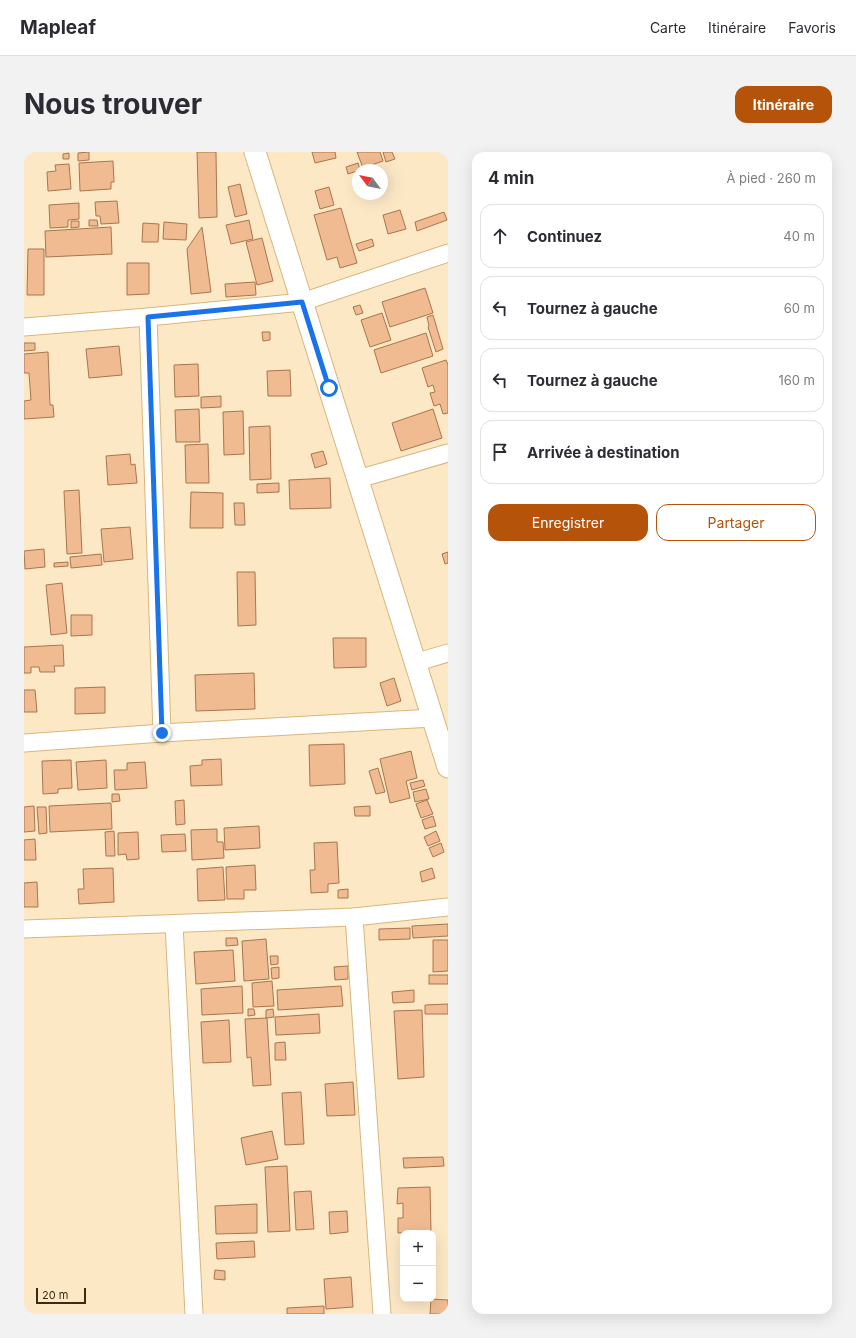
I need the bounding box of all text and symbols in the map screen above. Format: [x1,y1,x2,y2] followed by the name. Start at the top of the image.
[20,16,96,39] text: Mapleaf
[650,19,686,36] text: Carte
[708,19,766,36] text: Itinéraire
[788,19,836,36] text: Favoris
[735,86,832,123] button: Itinéraire
[24,87,202,121] text: Nous trouver
[352,164,388,200] north arrow
[488,168,534,188] text: 4 min
[726,170,816,186] text: À pied · 260 m
[489,225,511,247] icon: ahead
[527,227,602,246] text: Continuez
[783,228,815,244] text: 40 m
[489,297,511,319] icon: left
[527,299,658,318] text: Tournez à gauche
[784,300,815,316] text: 60 m
[489,369,511,391] icon: left
[527,371,658,390] text: Tournez à gauche
[778,372,815,388] text: 160 m
[320,379,338,397] route start
[489,441,511,463] icon: arrive
[527,443,680,462] text: Arrivée à destination
[488,504,648,541] button: Enregistrer
[656,504,816,541] button: Partager
[153,724,171,742] route end
[400,1230,436,1302] map controls
[400,1230,436,1266] button: +
[400,1266,436,1302] button: −
[36,1286,86,1305] scale bar
[42,1288,68,1302] text: 20 m

